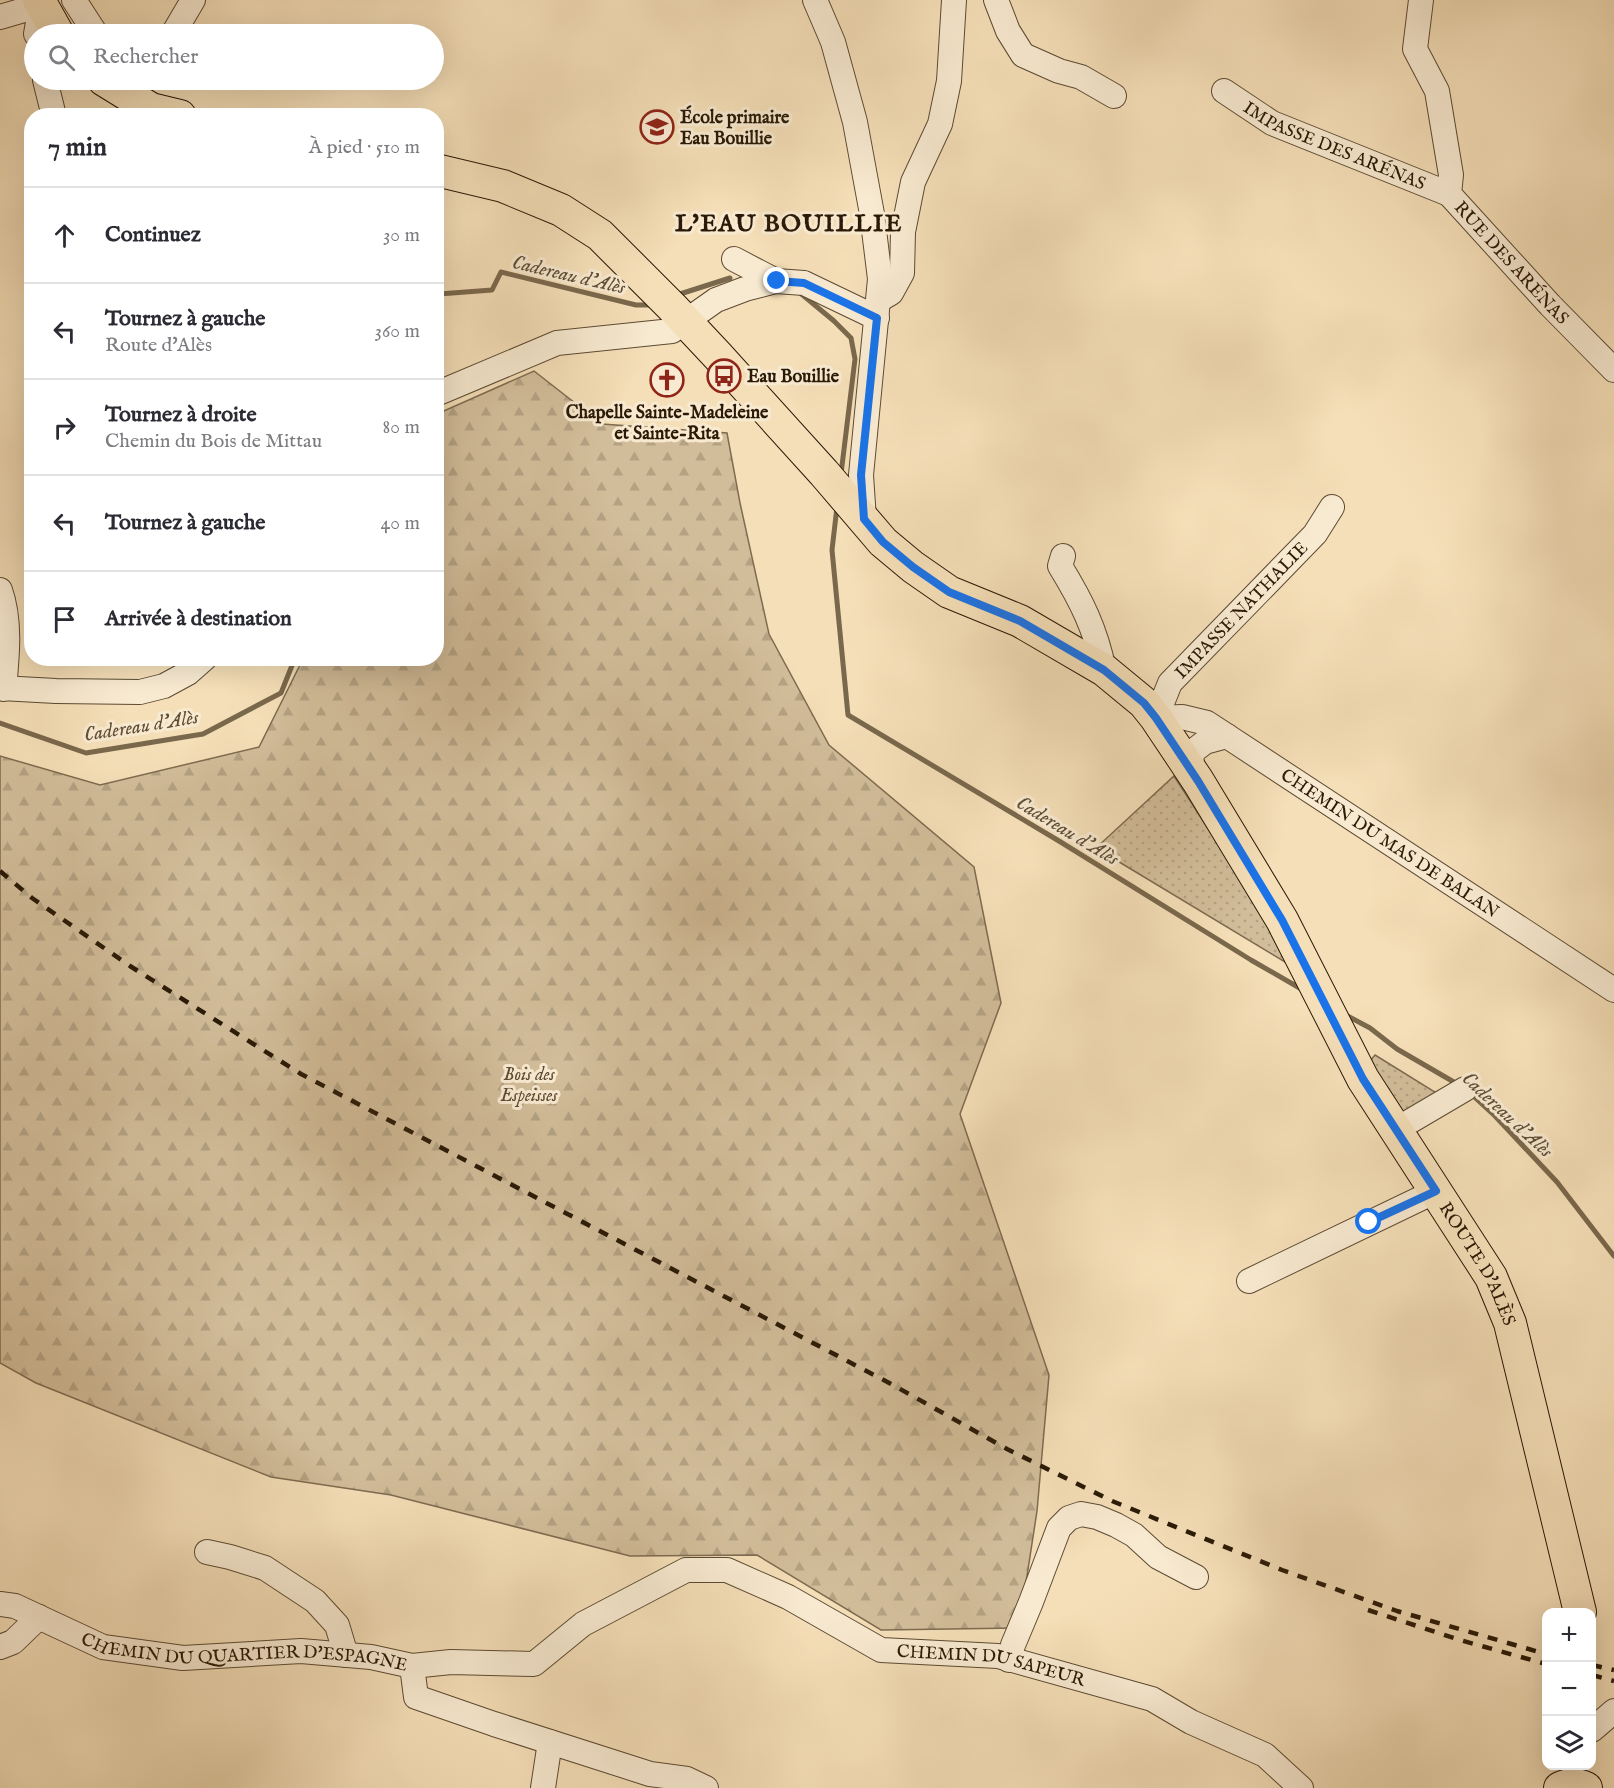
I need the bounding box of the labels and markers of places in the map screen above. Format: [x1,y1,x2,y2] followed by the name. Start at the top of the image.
[680,105,790,151] place label: École primaire Eau Bouillie
[639,109,675,145] school or university icon: École primaire Eau Bouillie
[706,358,742,394] bus stop icon: Eau Bouillie
[649,362,685,398] church icon: Chapelle Sainte-Madeleine et Sainte-Rita
[747,366,840,389] place label: Eau Bouillie
[566,402,769,446] place label: Chapelle Sainte-Madeleine et Sainte-Rita

